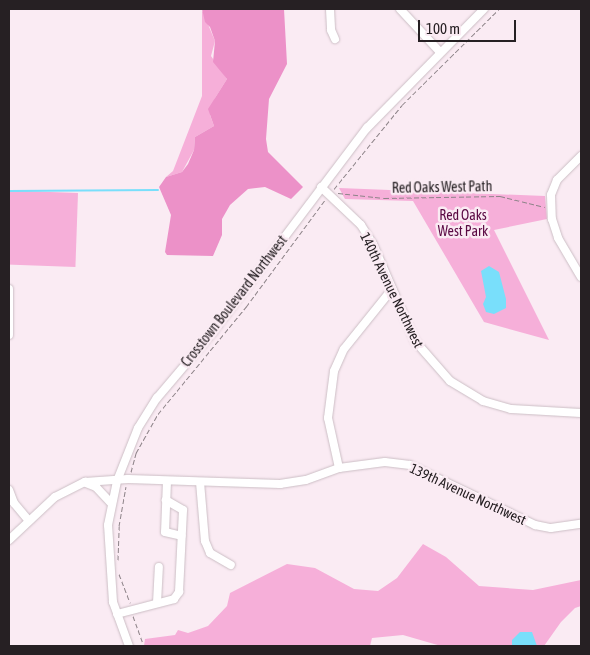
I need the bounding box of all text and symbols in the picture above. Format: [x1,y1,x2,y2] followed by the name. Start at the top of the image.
[420,10,518,42] scale bar
[426,20,460,37] text: 100 m
[392,178,492,196] street label: Red Oaks West Path
[438,207,488,240] park label: Red Oaks West Park
[357,230,427,350] street label: 140th Avenue Northwest
[177,232,291,370] street label: Crosstown Boulevard Northwest
[407,460,529,528] street label: 139th Avenue Northwest

